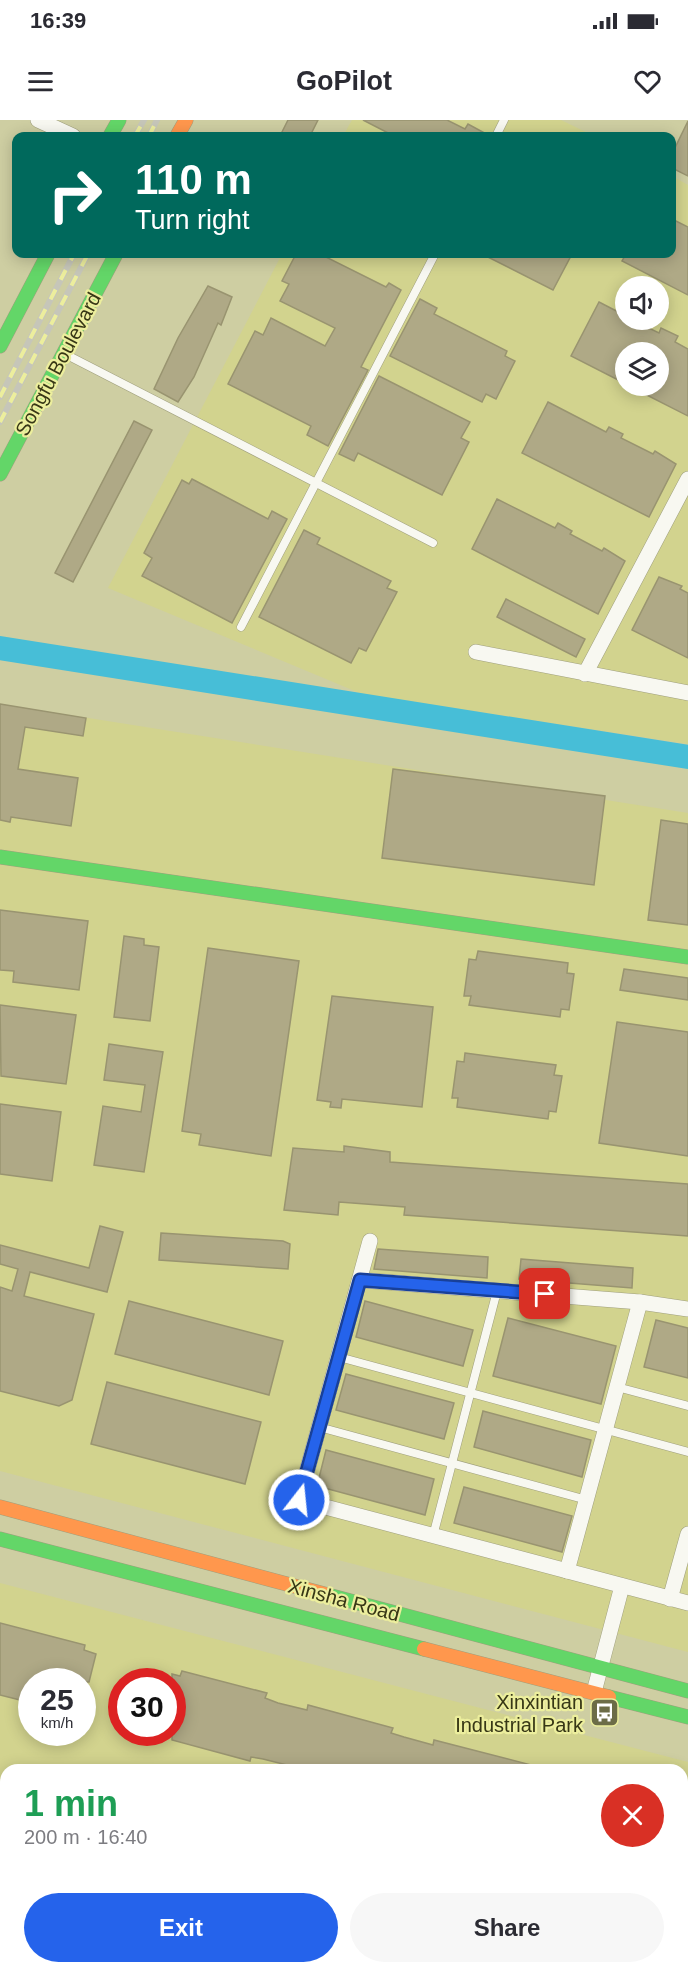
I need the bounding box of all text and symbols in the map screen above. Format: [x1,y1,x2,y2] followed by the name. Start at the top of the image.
[30,8,86,33] text: 16:39
[24,65,57,98] icon: menu
[631,65,664,98] icon: heart
[296,66,392,96] text: GoPilot
[36,156,114,234] icon: right
[135,156,252,203] text: 110 m
[135,205,250,235] text: Turn right
[615,276,669,396] map controls
[615,276,669,330] button: sound
[11,289,105,439] street label: Songfu Boulevard
[615,342,669,396] button: layers
[519,1268,570,1319] pin
[528,1277,561,1310] icon: arrive
[267,1468,331,1532] position arrow
[286,1575,402,1625] street label: Xinsha Road
[108,1668,186,1746] speed limit sign: 30
[40,1683,74,1716] text: 25
[455,1691,584,1736] place label: Xinxintian Industrial Park
[588,1697,620,1729] bus stop icon: Xinxintian Industrial Park
[41,1714,73,1731] text: km/h
[24,1783,118,1824] text: 1 min
[601,1784,664,1847] button: close
[24,1826,147,1848] text: 200 m · 16:40
[24,1893,338,1962] button: Exit
[350,1893,664,1962] button: Share

